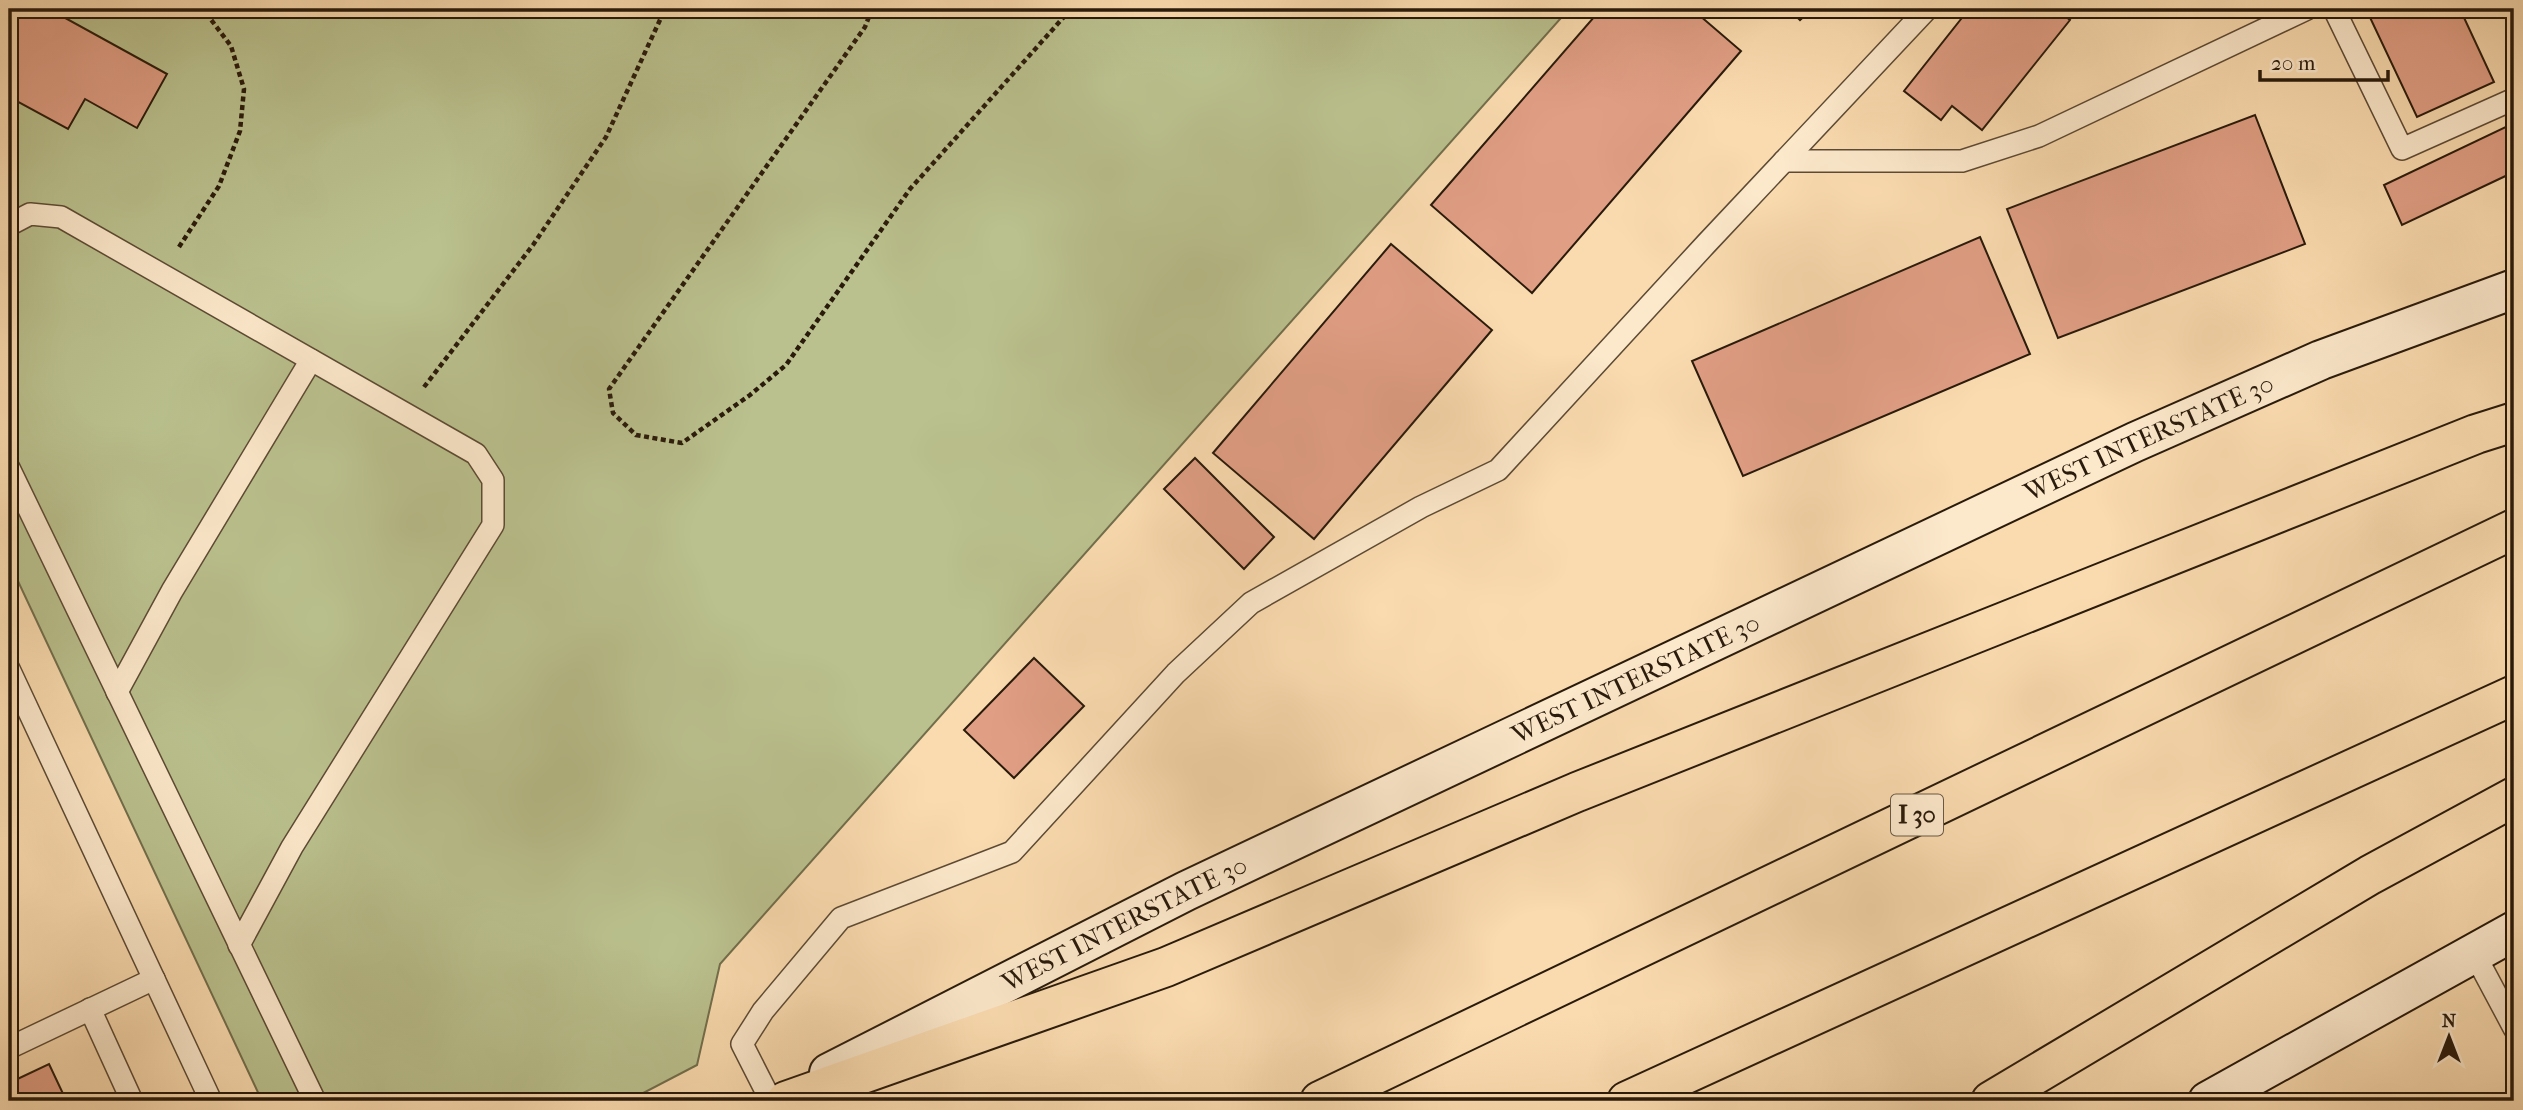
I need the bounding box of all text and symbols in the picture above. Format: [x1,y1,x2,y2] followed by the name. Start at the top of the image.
[2260,38,2388,82] scale bar
[2271,51,2316,75] text: 20 m
[2018,367,2278,508] street label: WEST INTERSTATE 30
[1506,606,1764,751] street label: WEST INTERSTATE 30
[1891,794,1943,836] road number: I 30
[995,849,1252,998] street label: WEST INTERSTATE 30
[2414,1002,2484,1072] north arrow
[2442,1010,2457,1032] text: N

